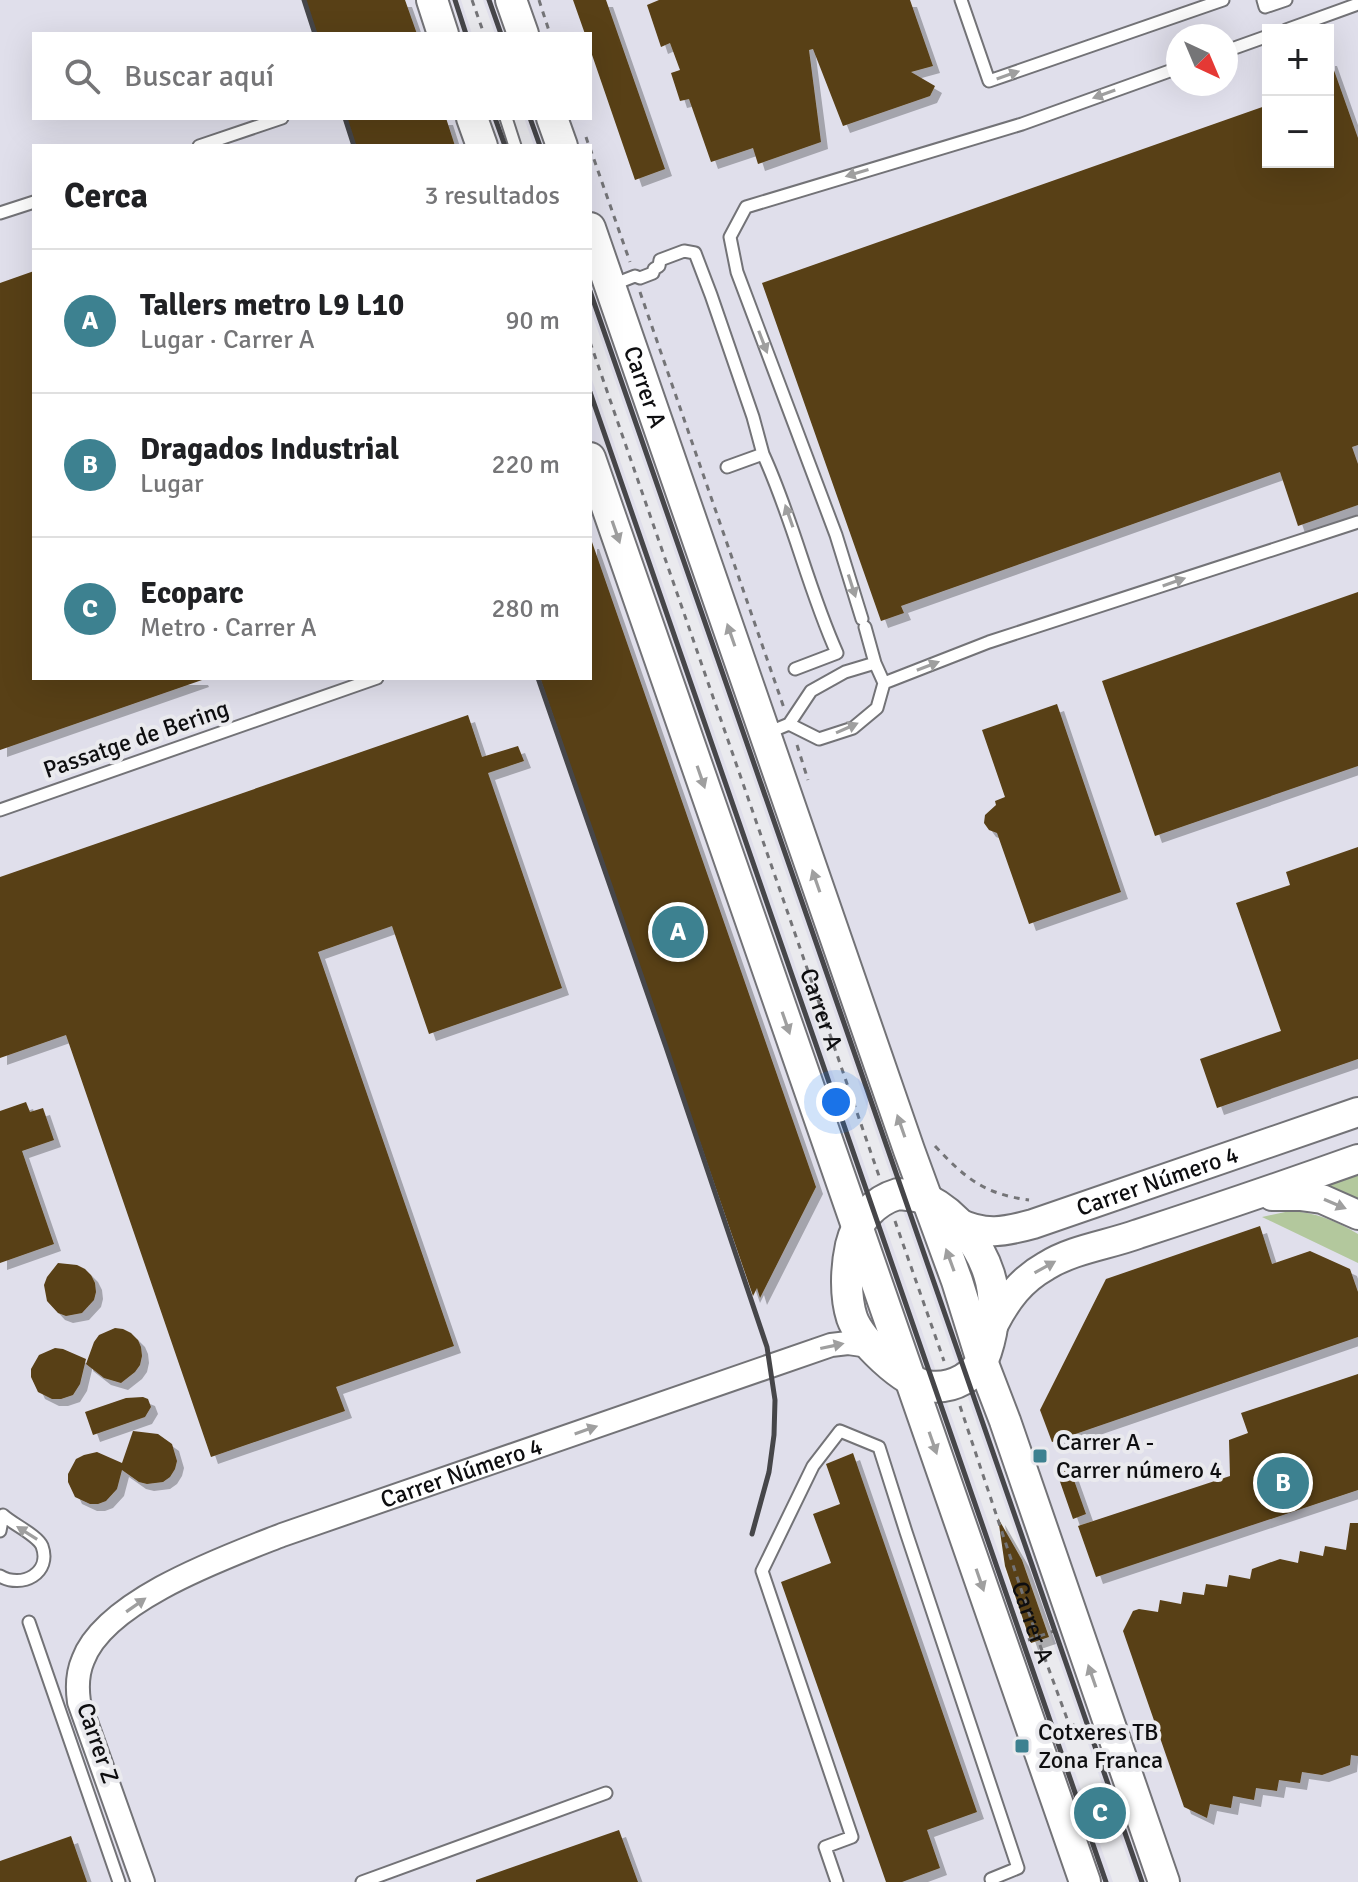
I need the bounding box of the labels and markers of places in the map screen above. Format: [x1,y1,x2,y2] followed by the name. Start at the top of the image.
[652,902,704,962] pin: A
[1056,1427,1222,1485] place label: Carrer A - Carrer número 4
[1031,1447,1049,1465] marker: Carrer A - Carrer número 4
[1257,1453,1309,1513] pin: B
[1038,1717,1163,1775] place label: Cotxeres TB Zona Franca
[1013,1737,1031,1755] marker: Cotxeres TB Zona Franca
[1074,1783,1126,1843] pin: C

